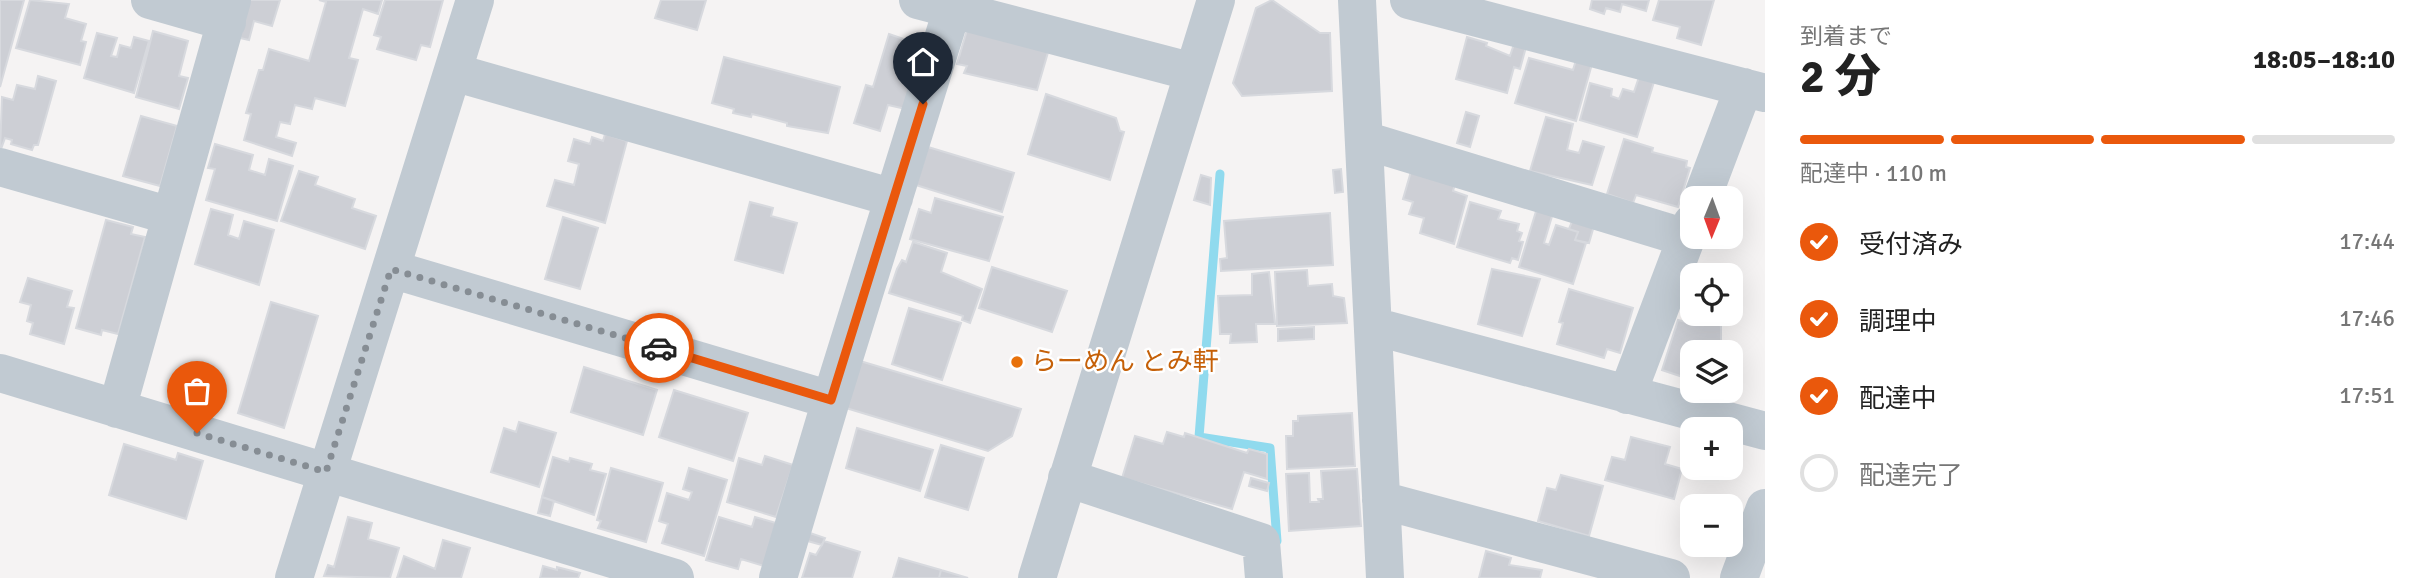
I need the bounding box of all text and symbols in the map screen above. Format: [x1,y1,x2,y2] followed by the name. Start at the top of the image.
[1800,22,1892,51] text: 到着まで
[893,32,953,104] pin
[904,43,942,81] icon: home
[2253,44,2395,76] text: 18:05–18:10
[1800,49,1881,105] text: 2 分
[1800,159,1947,188] text: 配達中 · 110 m
[1680,186,1743,248] north arrow
[1680,186,1743,557] map controls
[1800,223,1838,261] icon: check
[2339,227,2395,256] text: 17:44
[1859,229,1963,261] text: 受付済み
[1680,263,1743,326] button: locate
[1800,300,1838,338] icon: check
[2339,304,2395,333] text: 17:46
[1859,306,1937,338] text: 調理中
[624,313,694,383] courier
[640,329,678,367] icon: car
[1680,340,1743,403] button: layers
[1031,346,1219,378] place label: らーめん とみ軒
[1009,354,1025,370] marker: らーめん とみ軒
[167,361,227,433] pin
[178,372,216,410] icon: bag
[1800,377,1838,415] icon: check
[2339,381,2395,410] text: 17:51
[1859,383,1937,415] text: 配達中
[1680,417,1743,480] button: +
[1859,460,1963,492] text: 配達完了
[1680,494,1743,557] button: −

